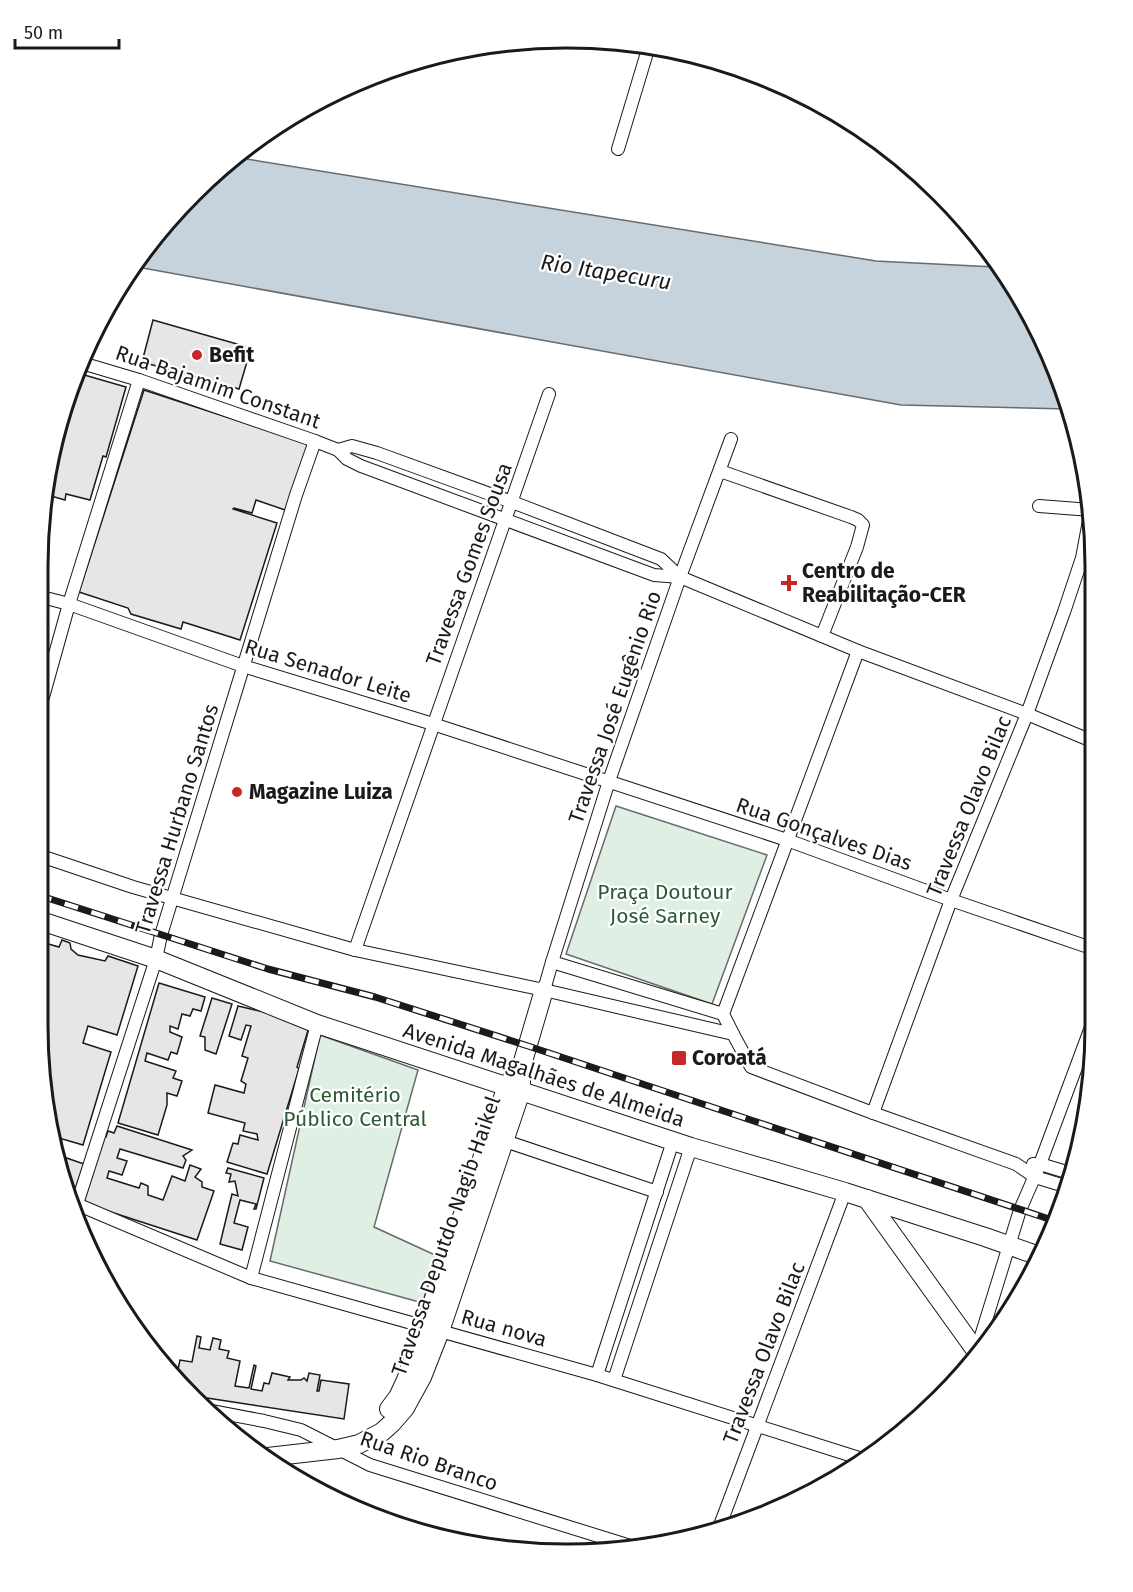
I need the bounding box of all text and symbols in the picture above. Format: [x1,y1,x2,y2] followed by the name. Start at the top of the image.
[15,12,118,50] scale bar
[24,22,63,44] text: 50 m
[539,248,673,296] water label: Rio Itapecuru
[112,340,324,434] street label: Rua Bajamim Constant
[209,342,255,368] place label: Befit
[190,348,204,362] marker: Befit
[420,459,518,669] street label: Travessa Gomes Sousa
[802,558,967,608] place label: Centro de Reabilitação-CER
[780,574,798,592] marker: Centro de Reabilitação-CER
[563,587,667,827] street label: Travessa José Eugênio Rio
[241,633,415,709] street label: Rua Senador Leite
[130,700,225,937] street label: Travessa Hurbano Santos
[921,712,1017,900] street label: Travessa Olavo Bilac
[249,779,393,805] place label: Magazine Luiza
[230,785,244,799] marker: Magazine Luiza
[733,792,916,876] street label: Rua Gonçalves Dias
[597,879,733,929] park label: Praça Doutour José Sarney
[400,1017,688,1133] street label: Avenida Magalhães de Almeida
[692,1045,767,1071] place label: Coroatá
[670,1049,688,1067] marker: Coroatá
[283,1082,427,1132] park label: Cemitério Público Central
[386,1093,506,1379] street label: Travessa Deputdo Nagib Haikel
[717,1258,811,1448] street label: Travessa Olavo Bilac
[458,1303,550,1353] street label: Rua nova
[357,1425,501,1497] street label: Rua Rio Branco

